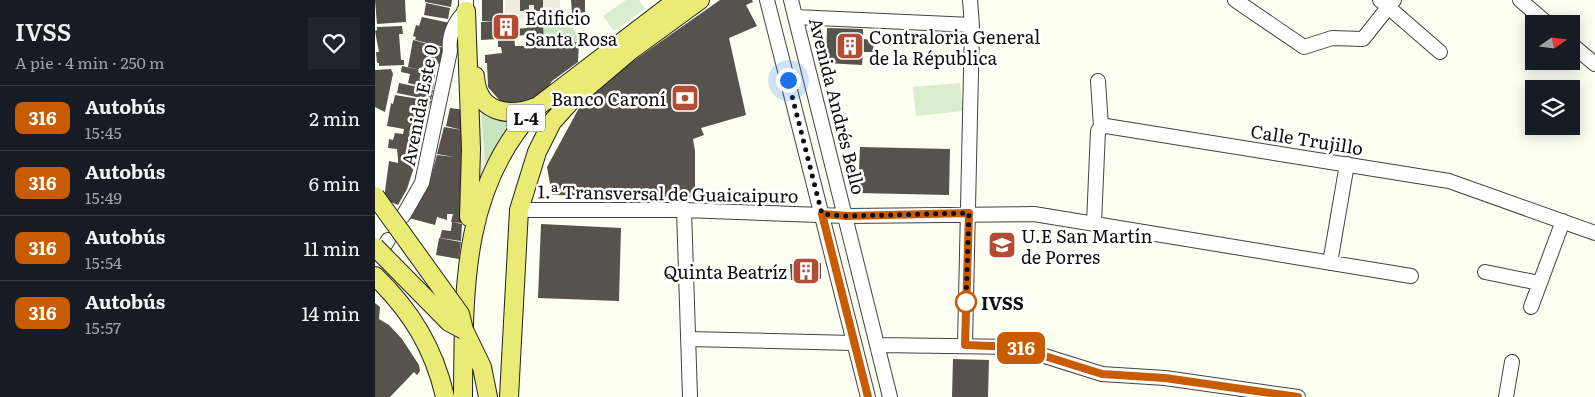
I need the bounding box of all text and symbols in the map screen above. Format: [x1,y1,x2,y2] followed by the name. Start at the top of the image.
[525,4,618,52] place label: Edificio Santa Rosa
[491,12,521,42] building icon: Edificio Santa Rosa
[15,13,71,48] text: IVSS
[803,15,873,197] street label: Avenida Andrés Bello
[1525,15,1580,70] north arrow
[1525,15,1580,135] map controls
[308,17,360,69] button: heart
[869,23,1040,71] place label: Contraloria General de la Républica
[835,31,865,61] building icon: Contraloria General de la Républica
[394,42,444,168] street label: Avenida Este 0
[15,50,165,74] text: A pie · 4 min · 250 m
[776,68,801,93] your location
[1525,80,1580,135] button: layers
[670,83,700,113] bank icon: Banco Caroní
[551,85,666,112] place label: Banco Caroní
[85,92,165,120] text: Autobús
[28,104,57,131] text: 316
[309,104,360,132] text: 2 min
[507,105,545,132] road number: L-4
[1249,117,1365,161] street label: Calle Trujillo
[85,120,122,144] text: 15:45
[85,157,165,185] text: Autobús
[28,169,57,196] text: 316
[309,169,360,197] text: 6 min
[537,177,799,209] street label: 1.ª Transversal de Guaicaipuro
[85,185,122,209] text: 15:49
[85,222,165,250] text: Autobús
[1021,222,1153,270] place label: U.E San Martín de Porres
[987,230,1017,260] school or university icon: U.E San Martín de Porres
[28,234,57,261] text: 316
[303,234,360,262] text: 11 min
[85,250,122,274] text: 15:54
[791,256,821,286] building icon: Quinta Beatríz
[664,258,787,285] place label: Quinta Beatríz
[85,287,165,315] text: Autobús
[981,289,1024,316] place label: IVSS
[955,291,977,313] marker: IVSS
[28,299,57,326] text: 316
[301,299,360,327] text: 14 min
[85,315,121,339] text: 15:57
[992,332,1050,364] line badge: 316
[1007,334,1035,361] text: 316

